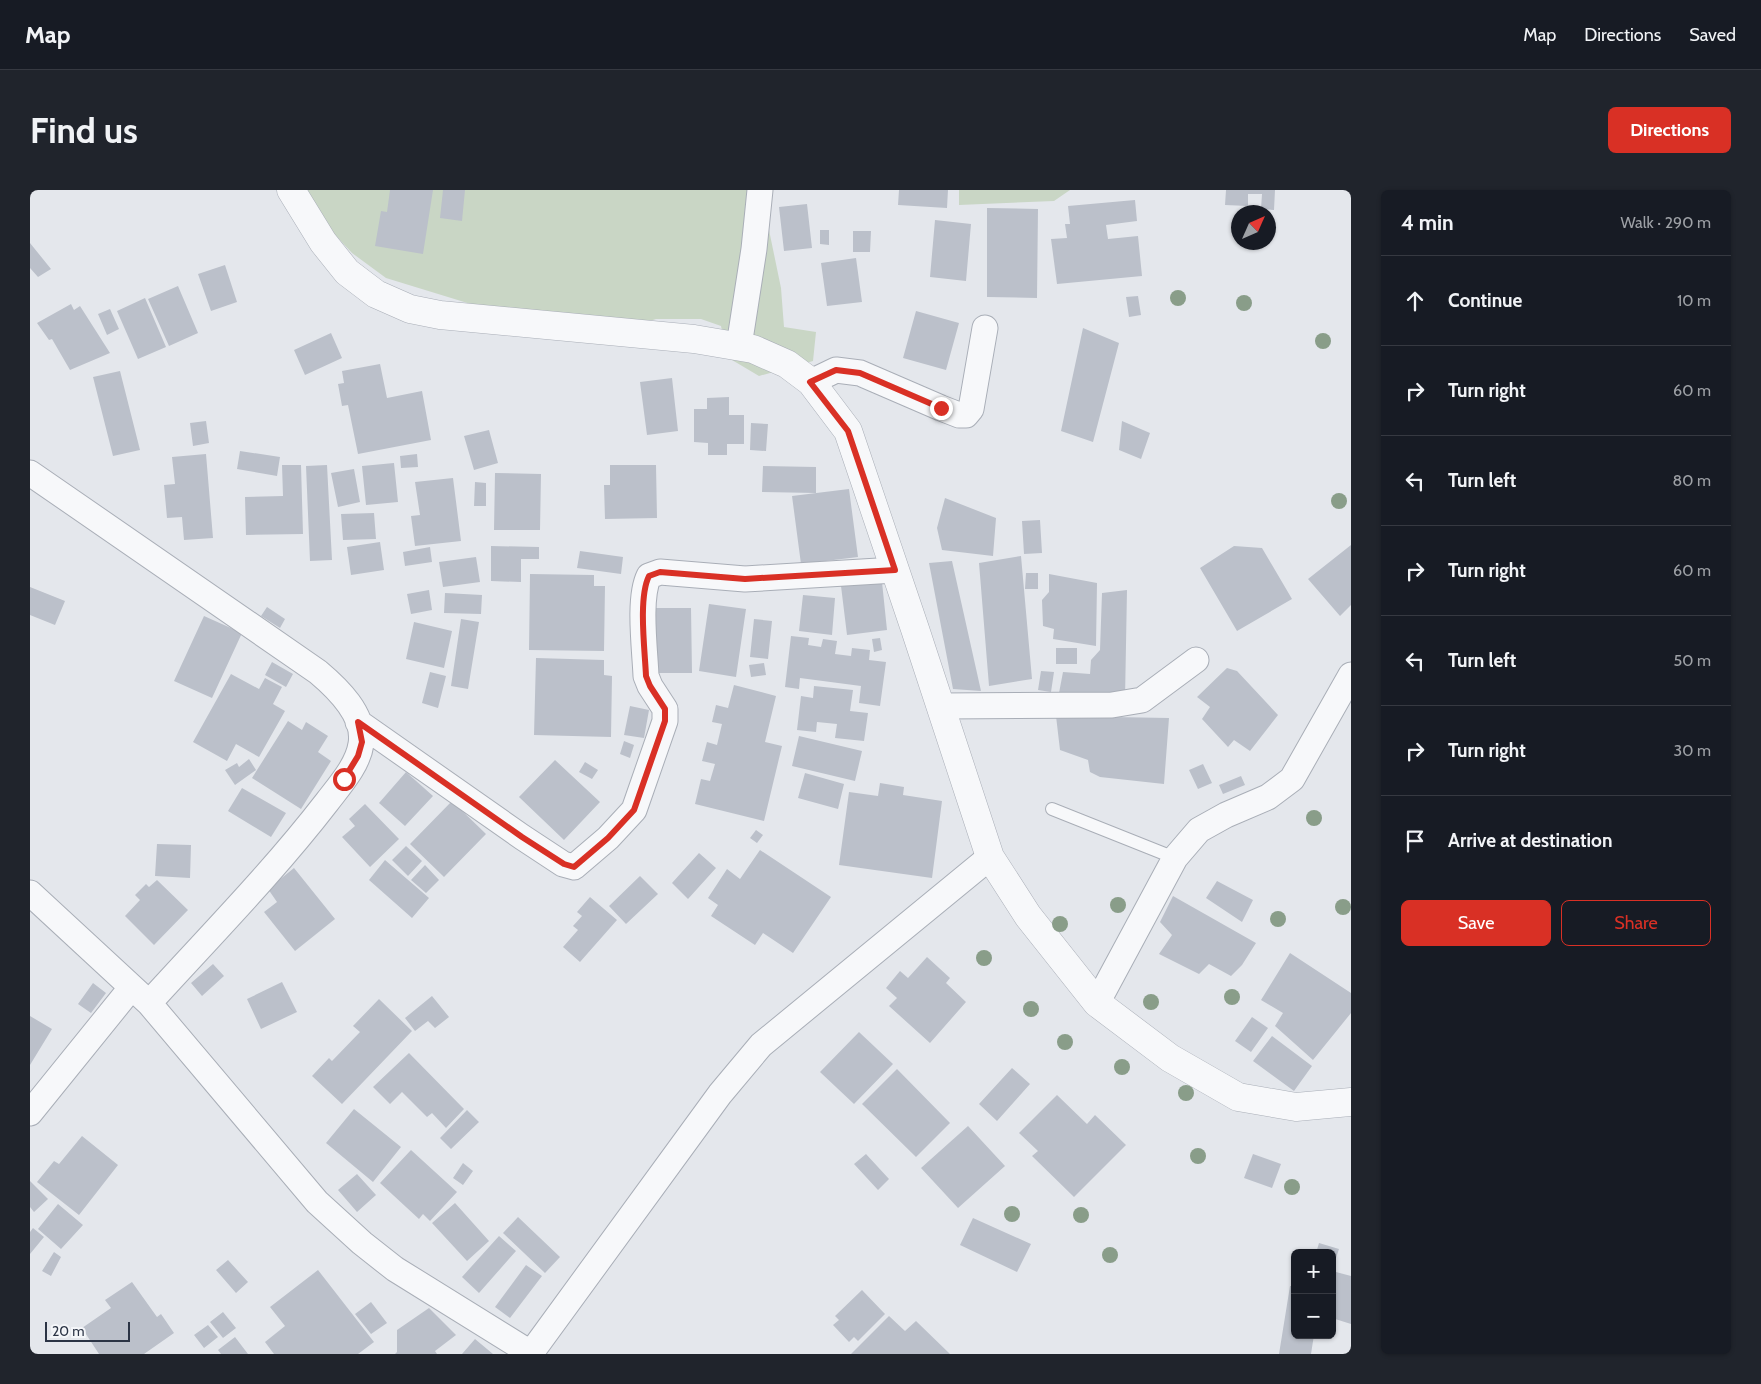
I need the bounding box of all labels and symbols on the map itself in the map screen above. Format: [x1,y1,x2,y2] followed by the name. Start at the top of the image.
[1231,205,1276,250] north arrow
[930,397,953,420] route end
[333,768,356,791] route start
[45,1319,130,1342] scale bar

